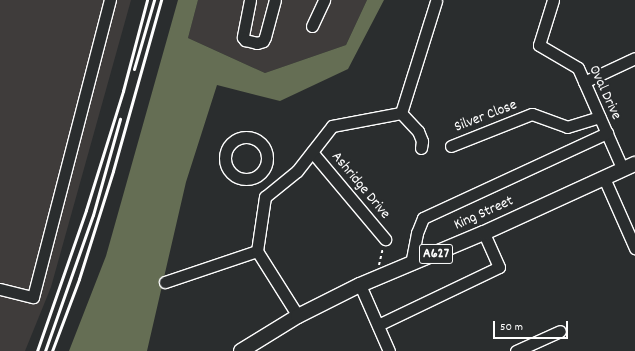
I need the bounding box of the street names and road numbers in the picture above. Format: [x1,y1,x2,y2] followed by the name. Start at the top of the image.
[584,63,624,123] street label: Oval Drive
[452,97,520,137] street label: Silver Close
[327,149,393,223] street label: Ashridge Drive
[452,193,516,235] street label: King Street
[419,242,453,266] road number: A627

